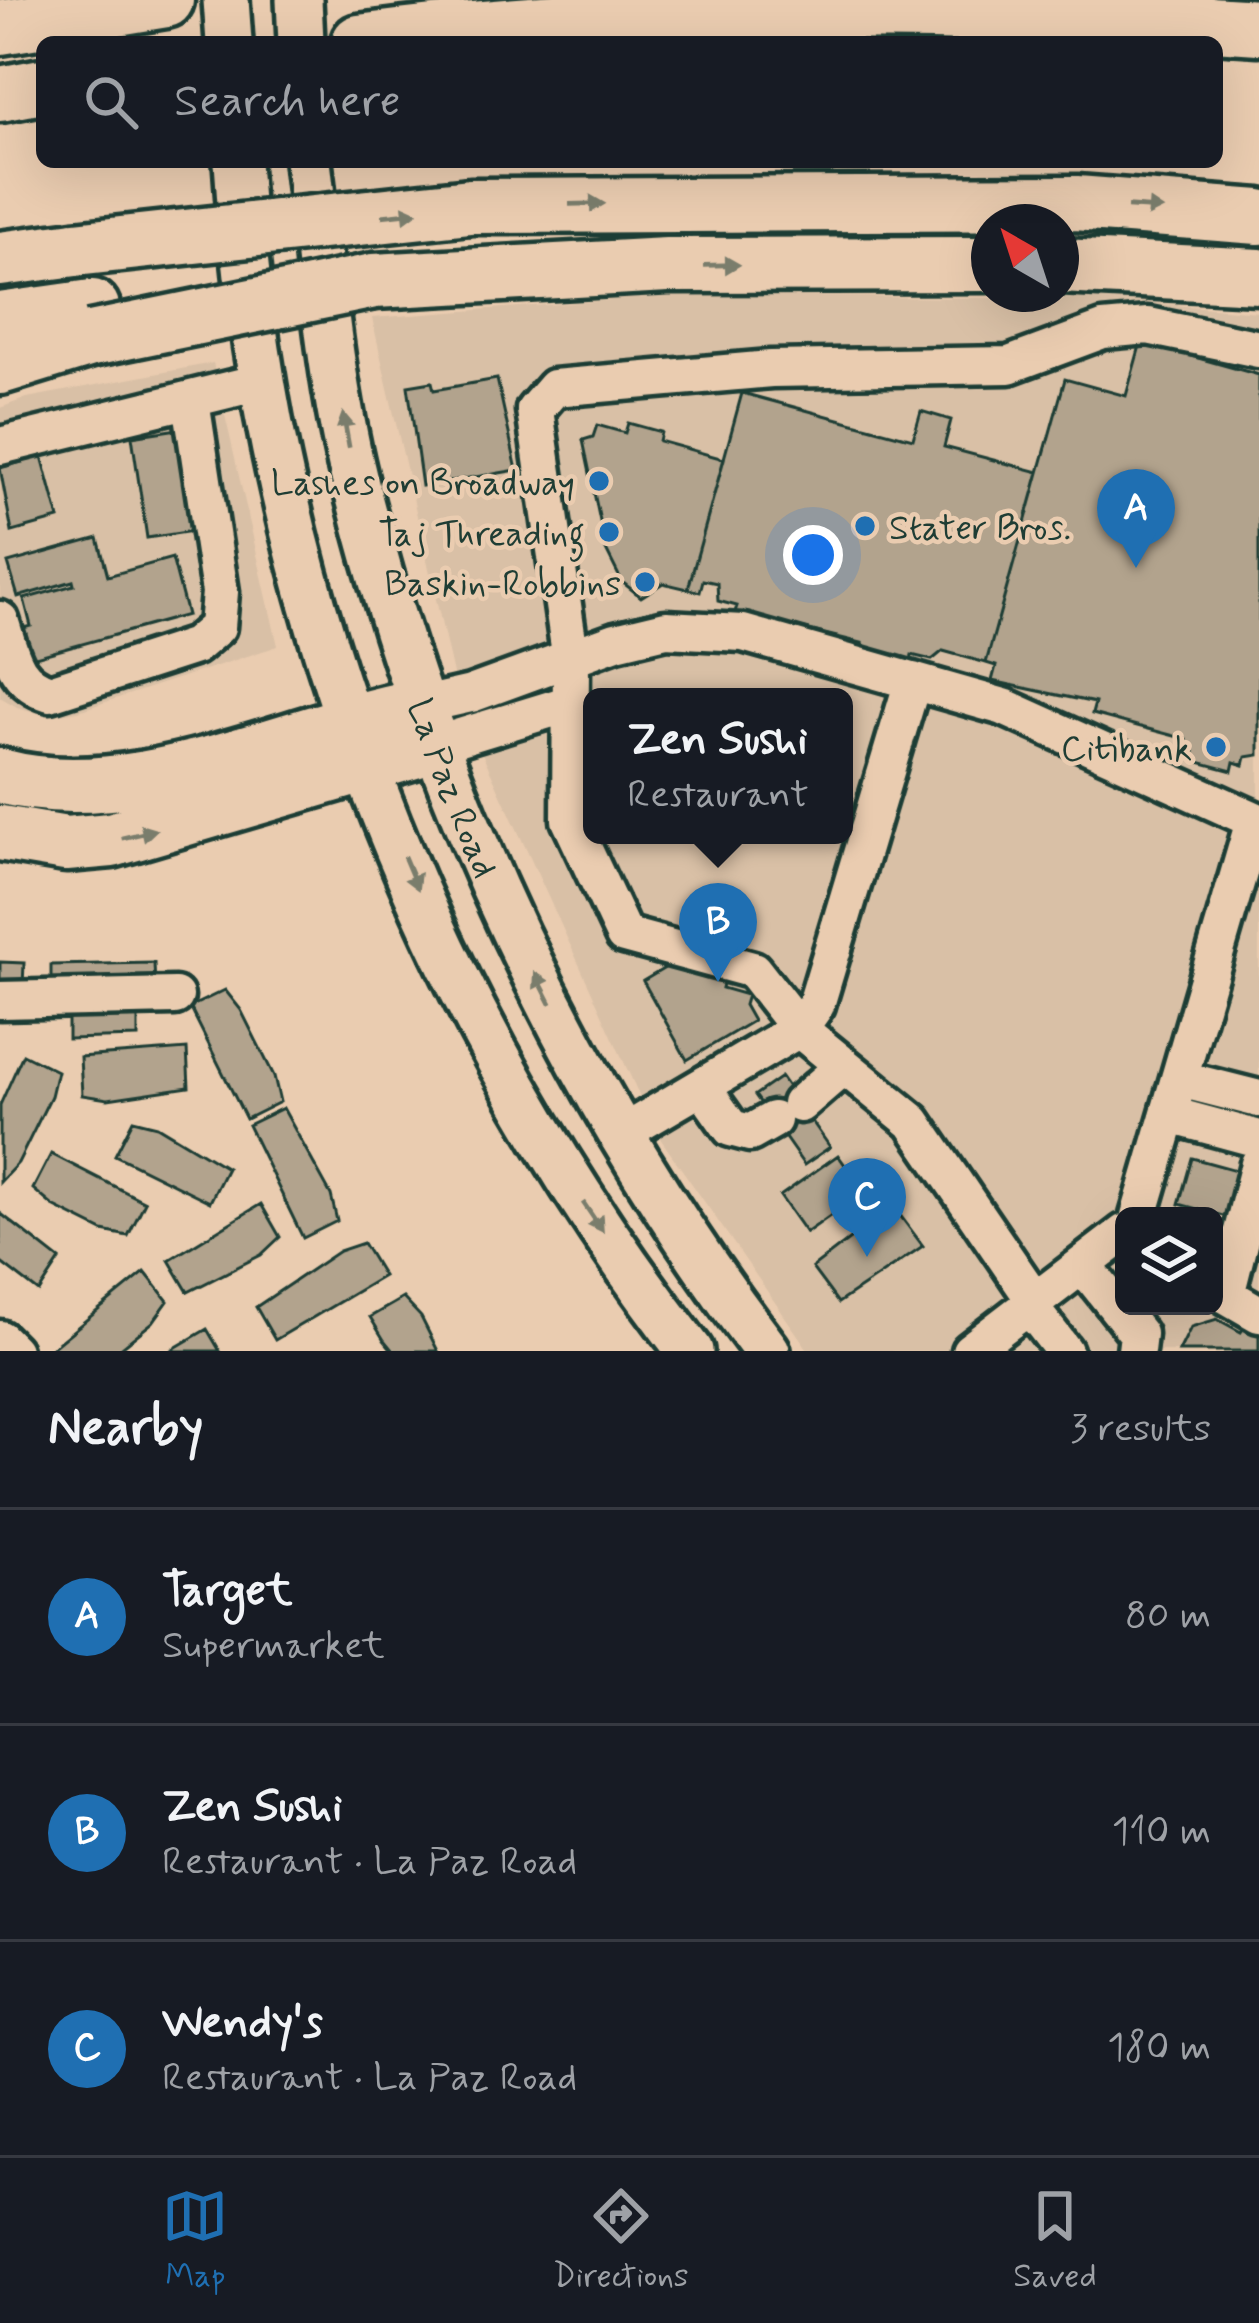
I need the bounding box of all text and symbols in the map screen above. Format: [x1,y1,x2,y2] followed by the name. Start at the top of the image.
[36,36,1223,168] search box
[78,69,144,135] icon: search
[174,73,401,132] text: Search here
[569,195,607,214] one-way arrow
[1127,199,1164,218] one-way arrow
[382,204,419,223] one-way arrow
[971,204,1079,312] north arrow
[704,255,742,274] one-way arrow
[336,411,355,448] one-way arrow
[271,461,575,508] place label: Lashes on Broadway
[586,468,612,494] marker: Lashes on Broadway
[1097,469,1175,568] pin: A
[889,506,1071,553] place label: Stater Bros.
[378,512,585,562] place label: Taj Threading
[852,513,878,539] marker: Stater Bros.
[596,519,622,545] marker: Taj Threading
[783,525,843,585] your location
[384,562,621,609] place label: Baskin-Robbins
[632,569,658,595] marker: Baskin-Robbins
[583,688,853,844] popup
[394,693,507,886] street label: La Paz Road
[627,711,808,770] text: Zen Sushi
[1061,727,1192,774] place label: Citibank
[1203,734,1229,760] marker: Citibank
[627,770,809,821] text: Restaurant
[121,823,159,842] one-way arrow
[402,856,421,892] one-way arrow
[679,883,757,982] pin: B
[533,971,553,1006] one-way arrow
[828,1158,906,1257] pin: C
[582,1200,604,1233] one-way arrow
[1115,1207,1223,1315] map controls
[1115,1207,1223,1315] button: layers
[48,1396,203,1462] text: Nearby
[1070,1404,1211,1455] text: 3 results
[162,1562,293,1621] text: Target
[74,1591,100,1642] text: A
[1125,1591,1211,1642] text: 80 m
[162,1621,385,1672] text: Supermarket
[162,1778,342,1837] text: Zen Sushi
[75,1807,99,1858] text: B
[1112,1807,1211,1858] text: 110 m
[162,1837,577,1888] text: Restaurant · La Paz Road
[162,1994,323,2053] text: Wendy's
[73,2023,101,2074] text: C
[1107,2023,1211,2074] text: 180 m
[162,2053,577,2104] text: Restaurant · La Paz Road
[162,2183,228,2299] tab: Map
[553,2183,689,2299] tab: Directions
[1013,2183,1097,2299] tab: Saved

